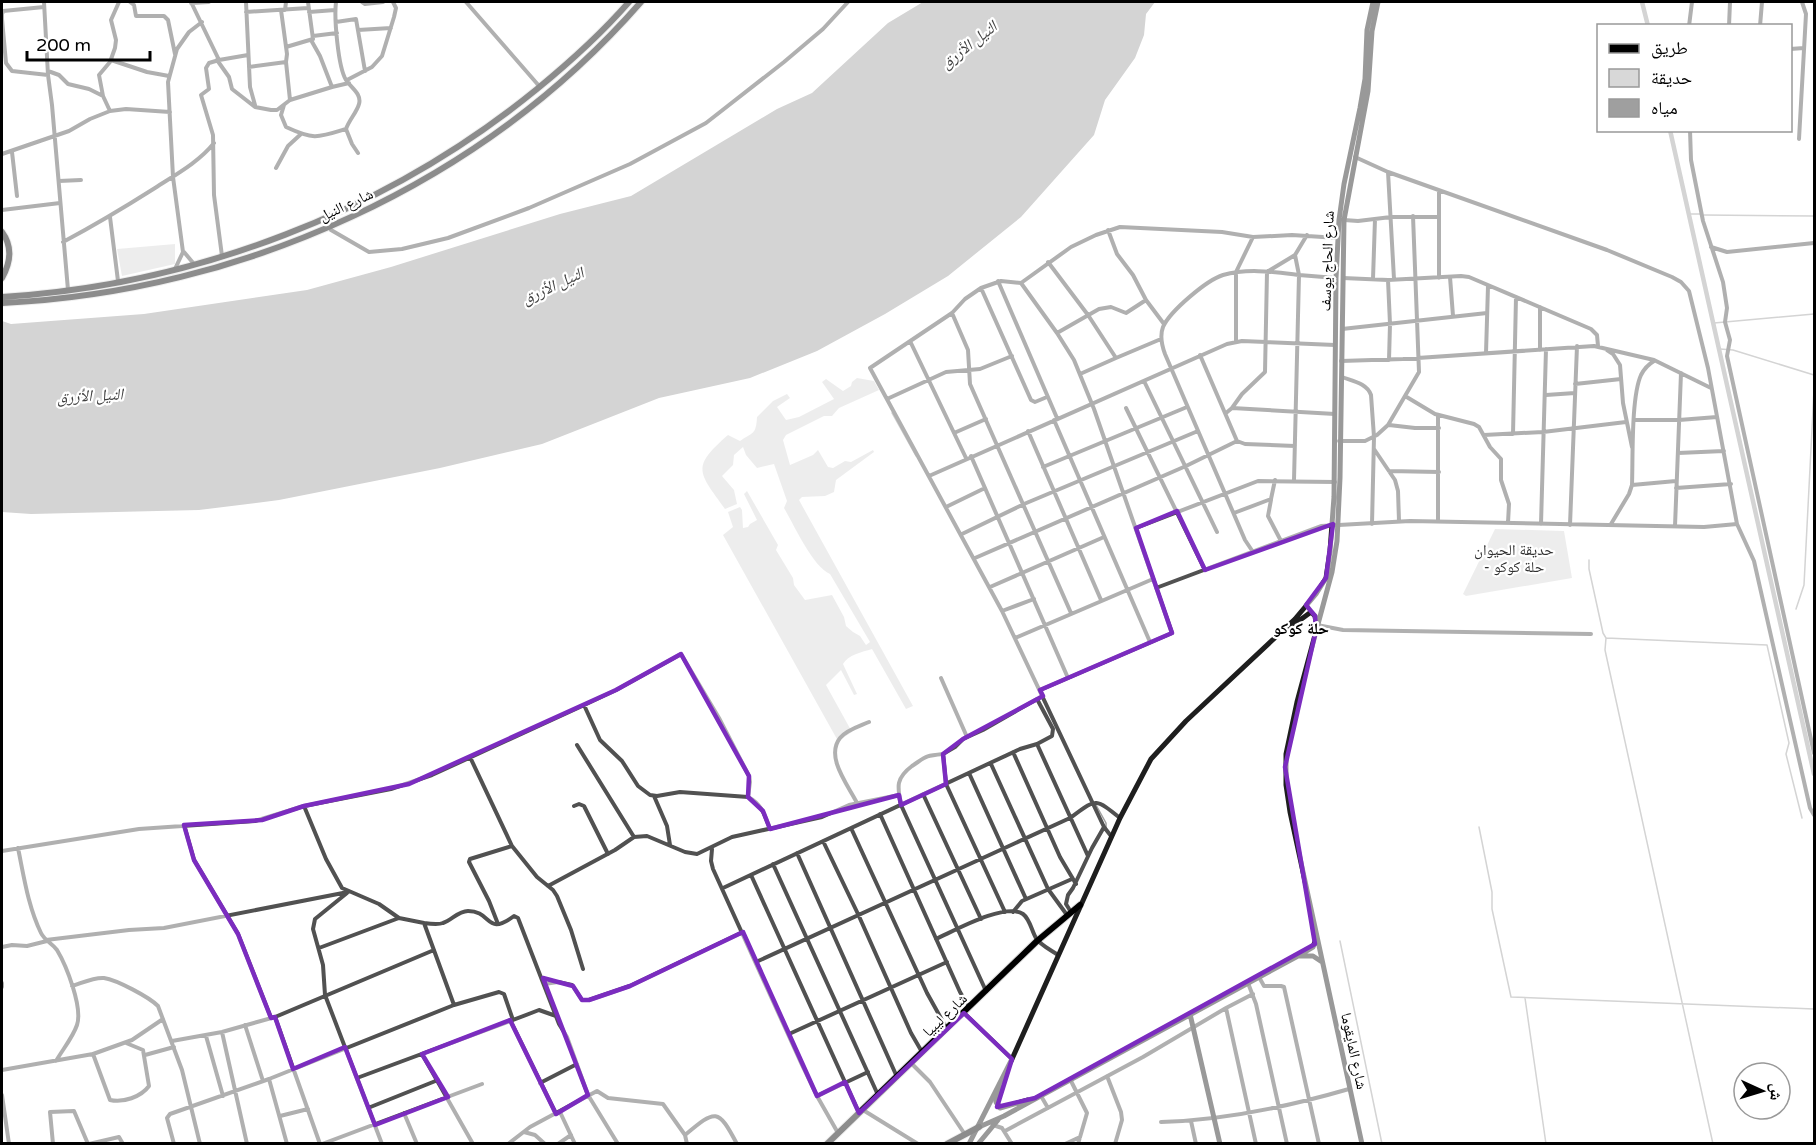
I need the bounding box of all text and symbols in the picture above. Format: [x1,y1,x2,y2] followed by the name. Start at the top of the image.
[937,15,1003,73] water label: النيل الأزرق
[27,24,150,62] scale bar
[1597,24,1792,132] legend
[36,34,91,56] text: 200 m
[1651,37,1688,59] text: طريق
[1651,67,1692,89] text: حديقة
[1651,97,1678,119] text: مياه
[316,185,377,226] street label: شارع النيل
[1316,210,1339,312] street label: شارع الحاج يوسف
[519,262,589,309] water label: النيل الأزرق
[56,384,126,408] water label: النيل الأزرق
[1474,541,1554,576] park label: حديقة الحيوان - حلة كوكو
[1273,619,1329,639] district label: حلة كوكو
[919,989,972,1041] street label: شارع ليبيا
[1336,1011,1371,1091] street label: شارع المايقوما
[1732,1061,1792,1121] north arrow
[1765,1083,1787,1101] text: ش

